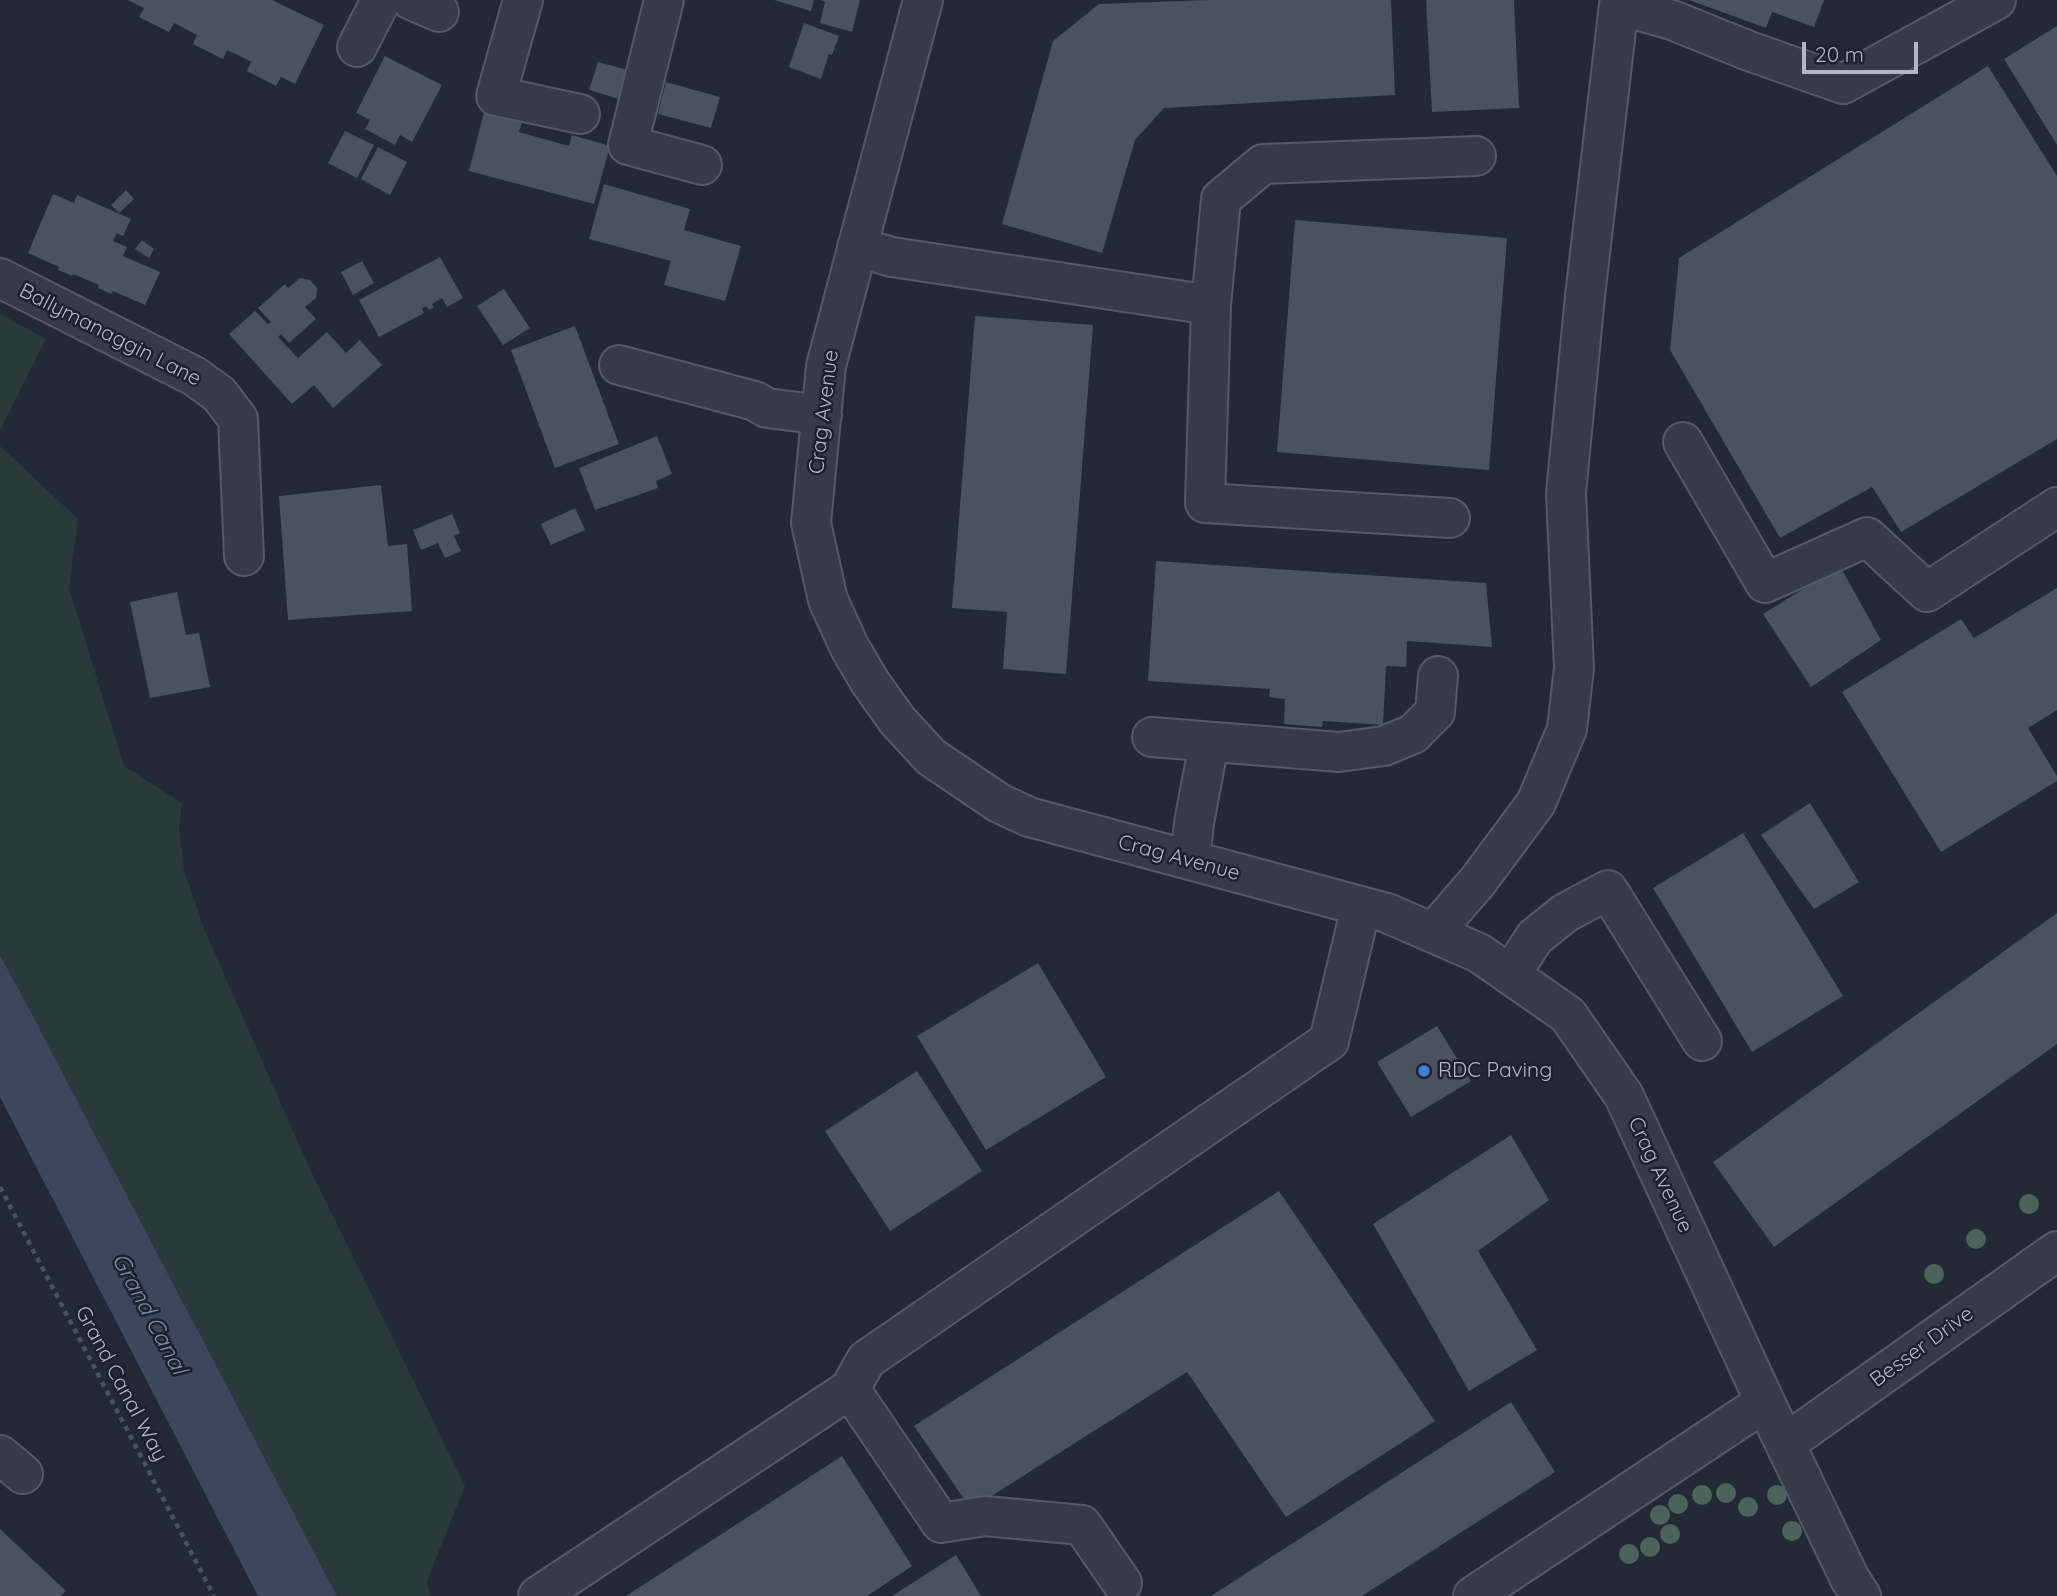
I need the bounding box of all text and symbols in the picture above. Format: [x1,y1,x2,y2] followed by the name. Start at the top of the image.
[1805,28,1920,72] scale bar
[1815,41,1864,67] text: 20 m
[15,278,205,392] street label: Ballymanaggin Lane
[804,348,844,476] street label: Crag Avenue
[1115,830,1243,886] street label: Crag Avenue
[1438,1058,1552,1084] place label: RDC Paving
[1416,1063,1432,1079] marker: RDC Paving
[1622,1113,1698,1237] street label: Crag Avenue
[105,1249,193,1379] water label: Grand Canal
[1865,1301,1979,1393] street label: Besser Drive
[69,1302,173,1466] street label: Grand Canal Way

